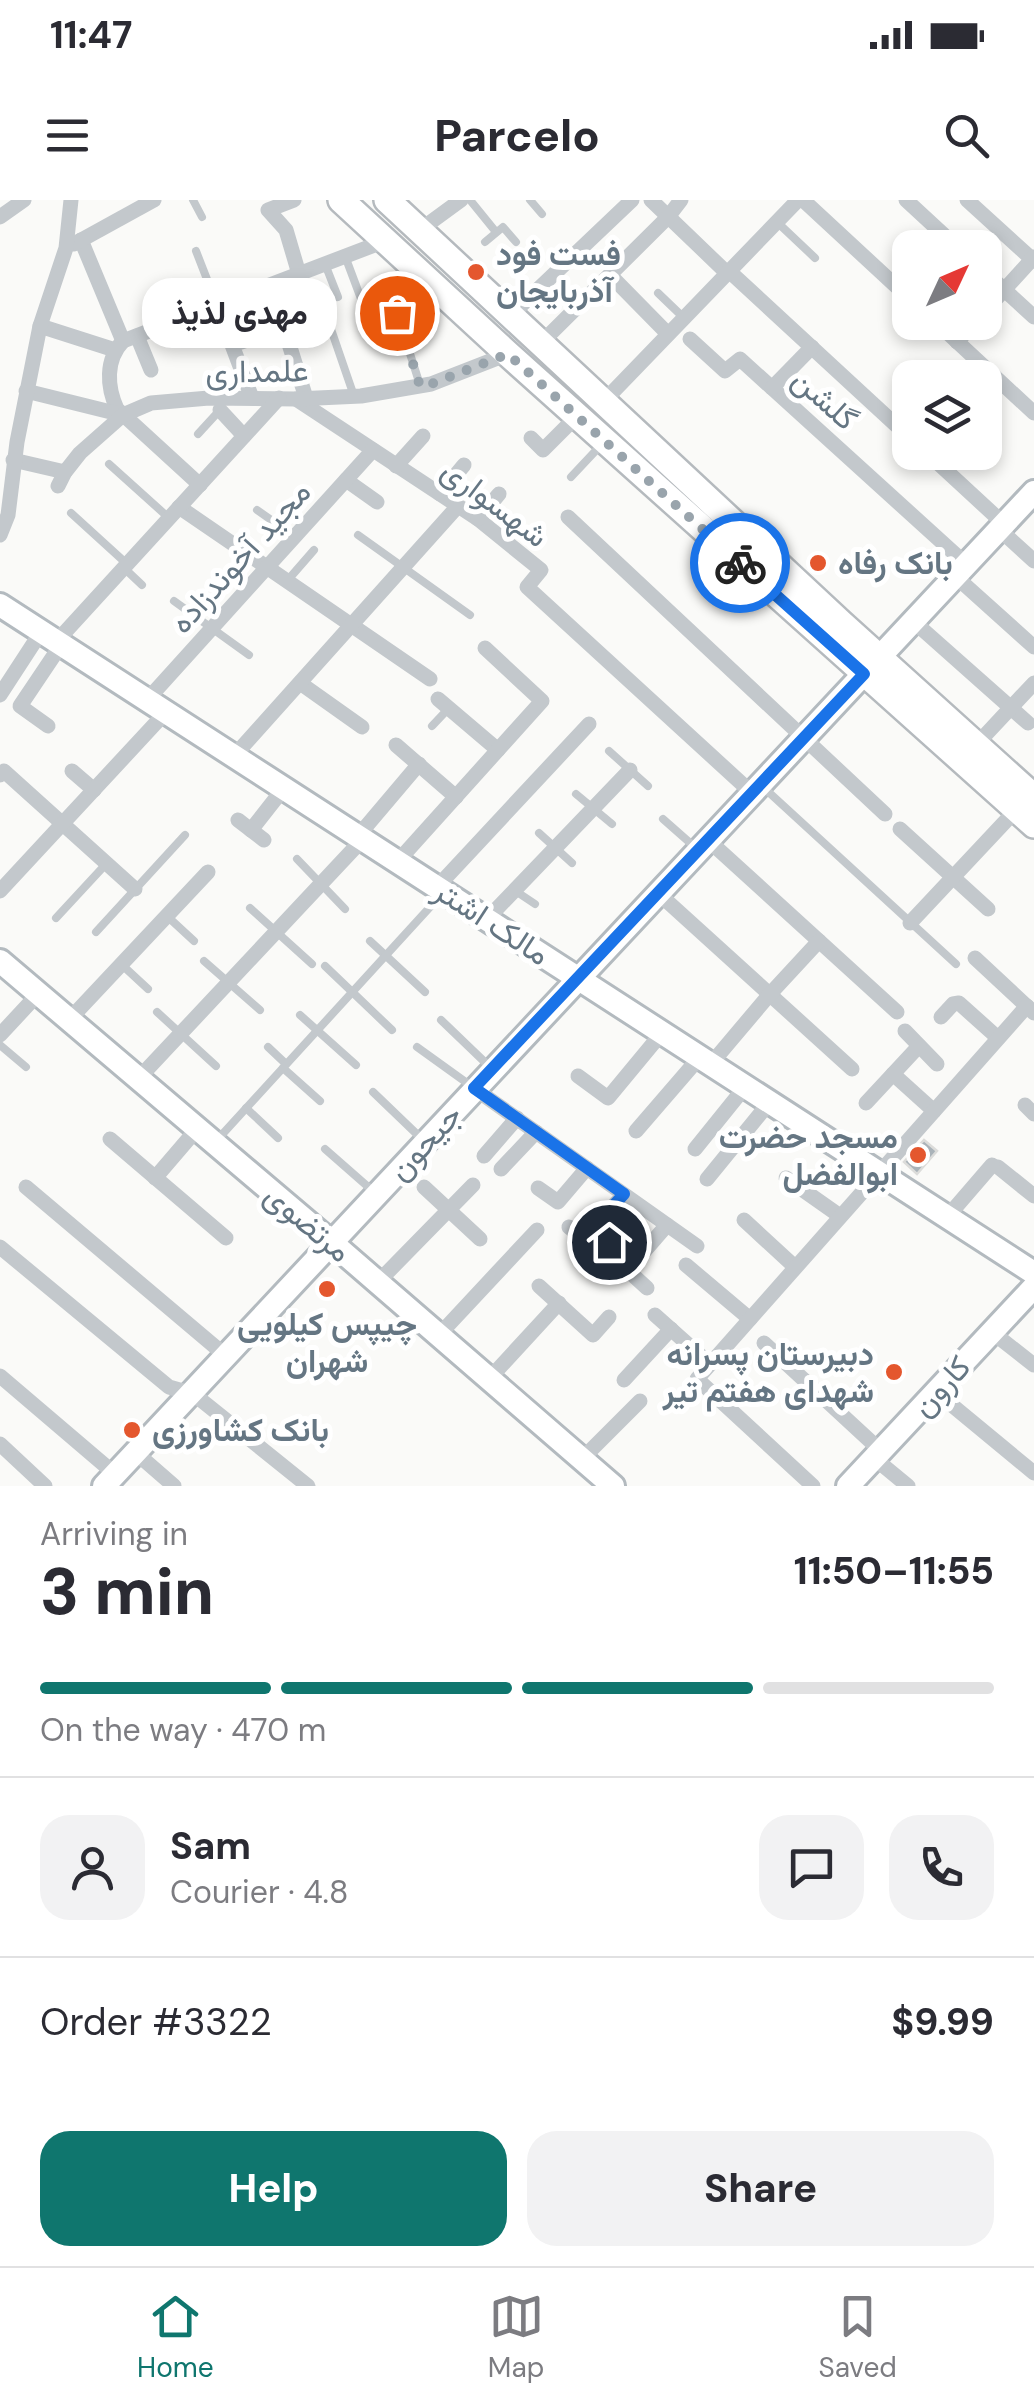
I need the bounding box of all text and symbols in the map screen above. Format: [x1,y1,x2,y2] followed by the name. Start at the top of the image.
[50,10,132,60] text: 11:47
[434,106,600,165] text: Parcelo
[40,108,95,163] icon: menu
[939,108,994,163] icon: search
[892,230,1002,340] north arrow
[892,230,1002,470] map controls
[496,233,621,312] place label: فست فود آذربایجان
[465,261,487,283] marker: فست فود آذربایجان
[355,271,440,356] pin
[142,278,337,348] callout: مهدی لذیذ
[370,286,425,341] icon: bag
[171,292,308,334] text: مهدی لذیذ
[205,349,309,393] street label: علمداری
[783,358,867,440] street label: گلشن
[892,360,1002,470] button: layers
[433,449,557,557] street label: شهسواری
[160,472,320,642] street label: مجید آخوندزاده
[690,513,790,613] courier
[713,536,768,591] icon: bike
[838,542,953,584] place label: بانک رفاه
[807,552,829,574] marker: بانک رفاه
[425,868,558,975] street label: مالک اشتر
[379,1094,471,1190] street label: جیحون
[719,1116,898,1195] place label: مسجد حضرت ابوالفضل
[907,1144,929,1166] marker: مسجد حضرت ابوالفضل
[256,1174,360,1272] street label: مرتضوی
[567,1200,652,1285] pin
[582,1215,637,1270] icon: home
[316,1278,338,1300] marker: چیپس کیلویی شهران
[237,1303,417,1382] place label: چیپس کیلویی شهران
[662,1333,874,1412] place label: دبیرستان پسرانه شهدای هفتم تیر
[902,1346,980,1426] street label: کارون
[883,1361,905,1383] marker: دبیرستان پسرانه شهدای هفتم تیر
[152,1409,329,1451] place label: بانک کشاورزی
[121,1419,143,1441] marker: بانک کشاورزی
[40,1513,188,1555] text: Arriving in
[794,1546,994,1596] text: 11:50–11:55
[40,1550,214,1634] text: 3 min
[40,1709,326,1751] text: On the way · 470 m
[40,1815,145,1920] button: person
[759,1815,864,1920] button: chat
[889,1815,994,1920] button: phone
[170,1821,251,1871] text: Sam
[170,1871,348,1913] text: Courier · 4.8
[40,1997,272,2047] text: Order #3322
[891,1997,994,2047] text: $9.99
[40,2131,507,2246] button: Help
[527,2131,994,2246] button: Share
[137,2289,214,2386] tab: Home
[488,2289,544,2386] tab: Map
[818,2289,897,2386] tab: Saved

